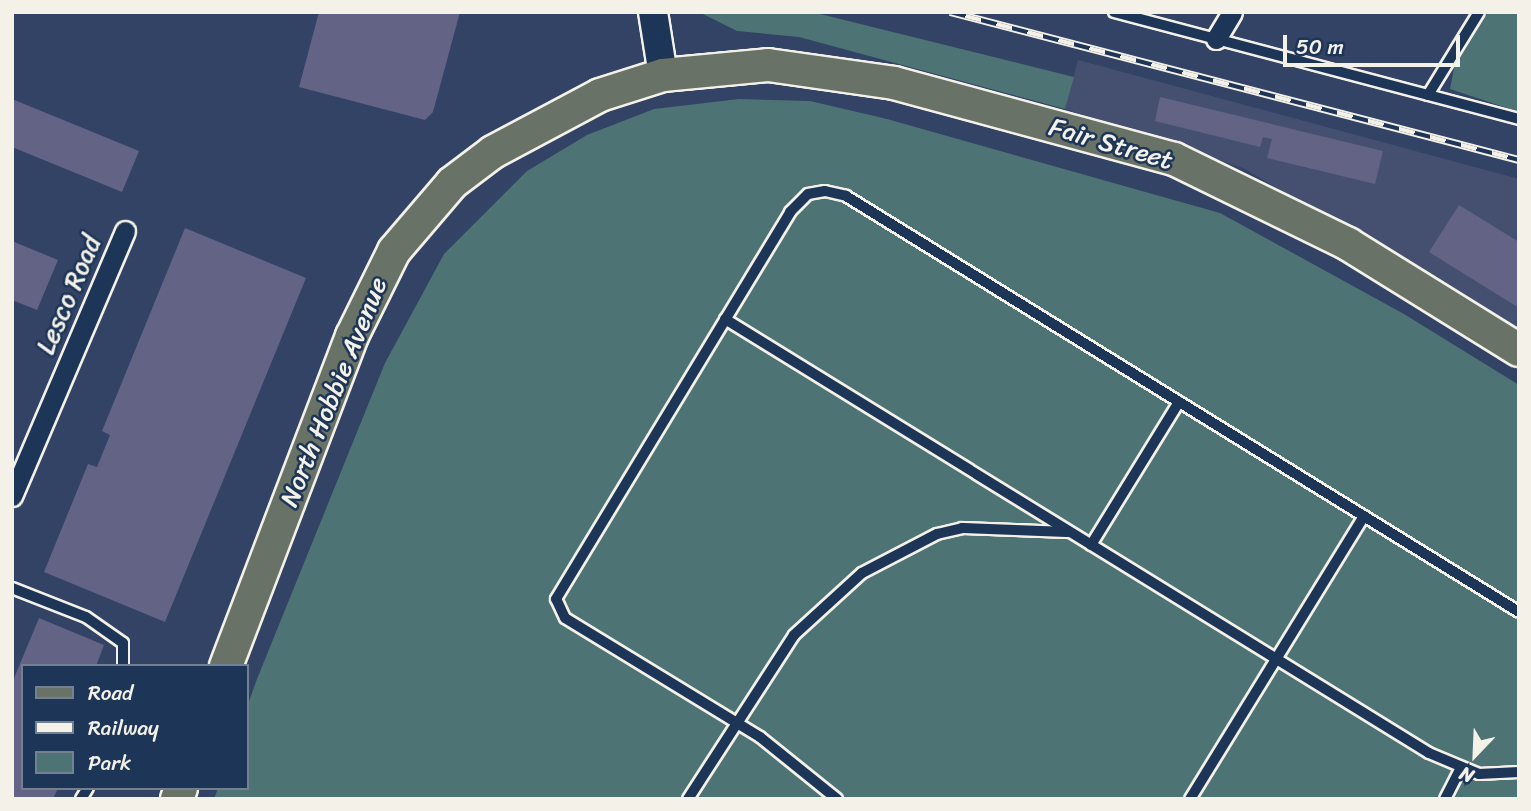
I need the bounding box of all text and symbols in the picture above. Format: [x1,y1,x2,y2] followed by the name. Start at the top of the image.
[1286,21,1463,65] scale bar
[1296,28,1344,66] text: 50 m
[1045,111,1177,177] street label: Fair Street
[30,231,108,359] street label: Lesco Road
[274,274,394,510] street label: North Hobbie Avenue
[21,664,248,790] legend
[88,674,133,712] text: Road
[88,709,159,747] text: Railway
[1440,720,1510,790] north arrow
[88,744,131,782] text: Park
[1454,757,1479,793] text: N

